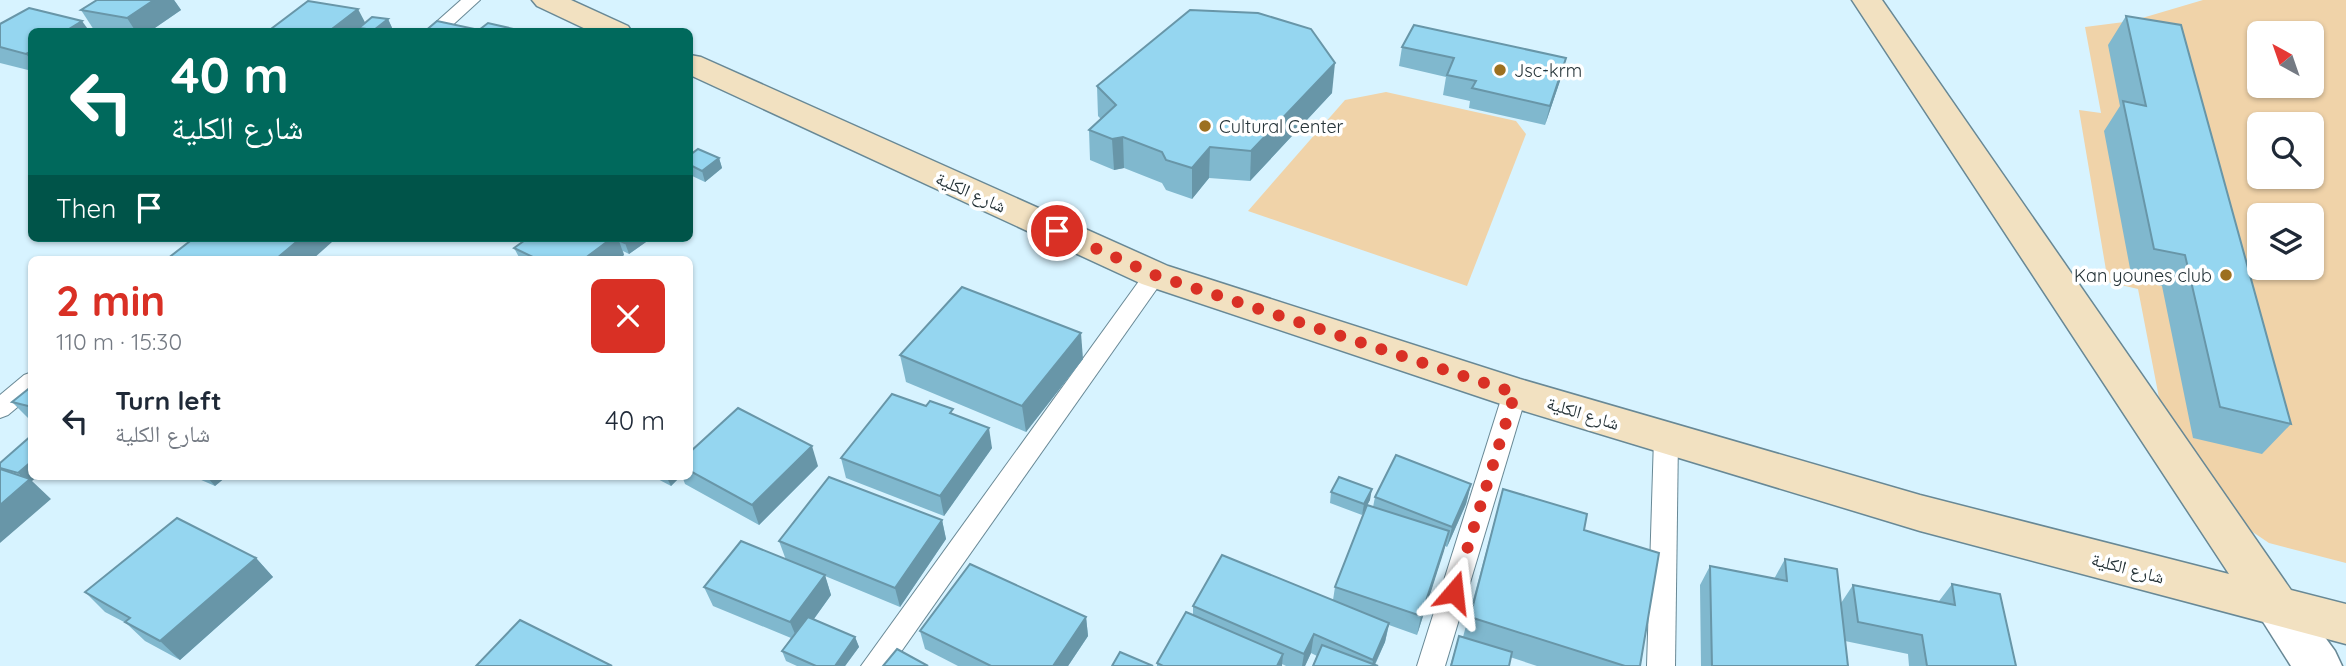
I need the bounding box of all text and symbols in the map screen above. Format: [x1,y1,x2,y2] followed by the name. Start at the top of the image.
[2247,21,2324,98] north arrow
[2247,21,2324,280] map controls
[171,44,289,105] text: 40 m
[56,56,147,147] icon: left
[1514,59,1582,82] place label: Jsc-krm
[1492,62,1508,78] marker: Jsc-krm
[171,107,303,147] text: شارع الكلية
[2247,112,2324,189] button: search
[1219,115,1344,138] place label: Cultural Center
[1197,118,1213,134] marker: Cultural Center
[932,166,1010,218] street label: شارع الكلية
[130,189,168,227] icon: arrive
[56,192,116,225] text: Then
[1027,201,1087,261] pin
[2247,203,2324,280] button: layers
[1038,212,1076,250] icon: arrive
[2074,264,2212,287] place label: Kan younes club
[2218,267,2234,283] marker: Kan younes club
[56,274,165,327] text: 2 min
[591,279,665,353] button: close
[56,327,182,356] text: 110 m · 15:30
[115,384,222,417] text: Turn left
[1544,391,1622,435] street label: شارع الكلية
[56,402,94,440] icon: left
[605,404,665,437] text: 40 m
[115,419,210,448] text: شارع الكلية
[2089,547,2167,589] street label: شارع الكلية
[1417,555,1491,629] position arrow

